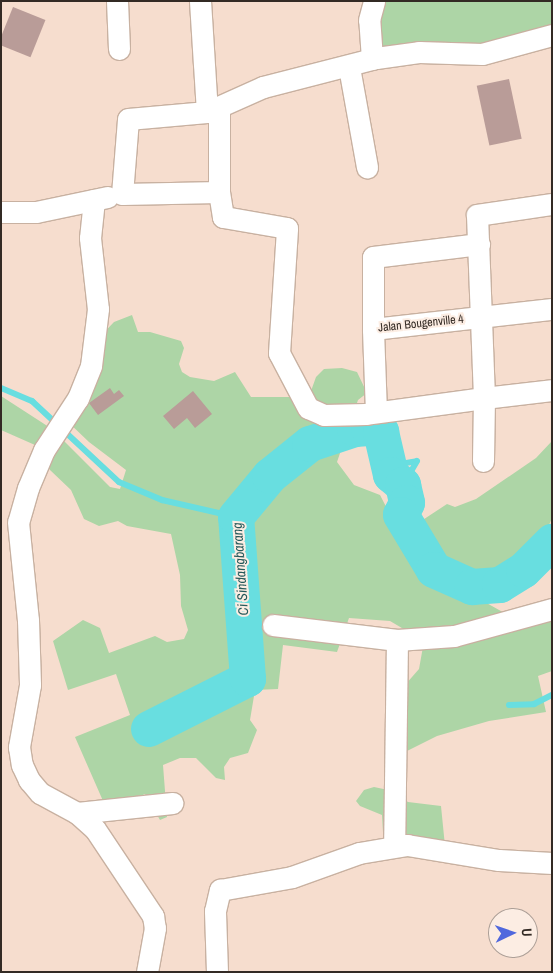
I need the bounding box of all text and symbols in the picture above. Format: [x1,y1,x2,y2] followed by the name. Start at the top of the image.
[378,312,464,336] street label: Jalan Bougenville 4
[228,522,252,616] water label: Ci Sindangbarang
[488,908,538,958] north arrow
[518,928,536,937] text: U

